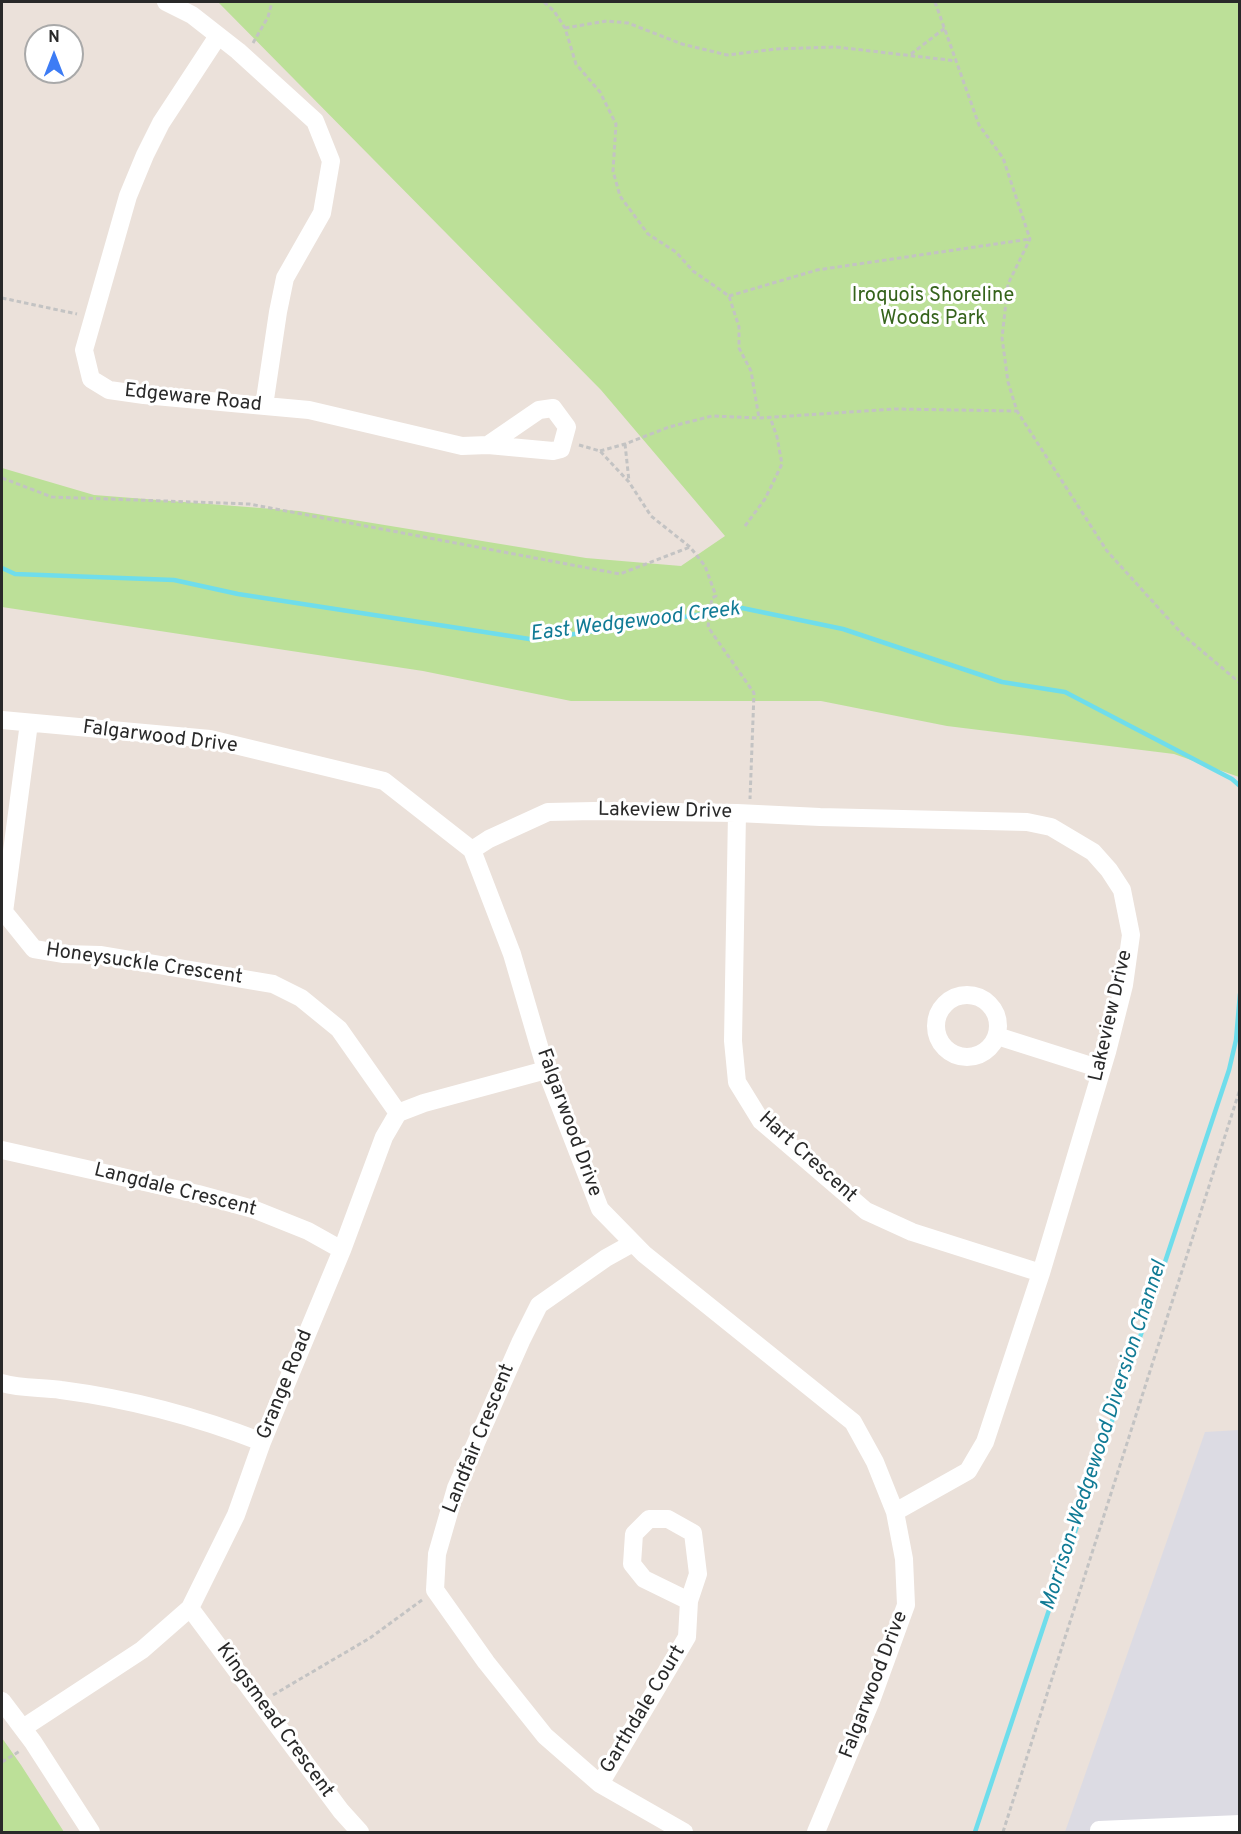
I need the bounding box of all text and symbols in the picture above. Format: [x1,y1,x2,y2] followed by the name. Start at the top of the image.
[24,24,84,84] north arrow
[48,28,60,48] text: N
[852,285,1014,332] park label: Iroquois Shoreline Woods Park
[123,380,263,418] street label: Edgeware Road
[529,598,741,648] water label: East Wedgewood Creek
[81,717,239,759] street label: Falgarwood Drive
[598,799,732,825] street label: Lakeview Drive
[44,939,244,991] street label: Honeysuckle Crescent
[1085,948,1139,1084] street label: Lakeview Drive
[530,1046,606,1200] street label: Falgarwood Drive
[753,1108,861,1208] street label: Hart Crescent
[91,1159,259,1223] street label: Langdale Crescent
[1036,1258,1174,1614] water label: Morrison-Wedgewood Diversion Channel
[253,1327,319,1443] street label: Grange Road
[439,1361,521,1517] street label: Landfair Crescent
[836,1608,914,1762] street label: Falgarwood Drive
[210,1639,338,1803] street label: Kingsmead Crescent
[596,1642,692,1778] street label: Garthdale Court

